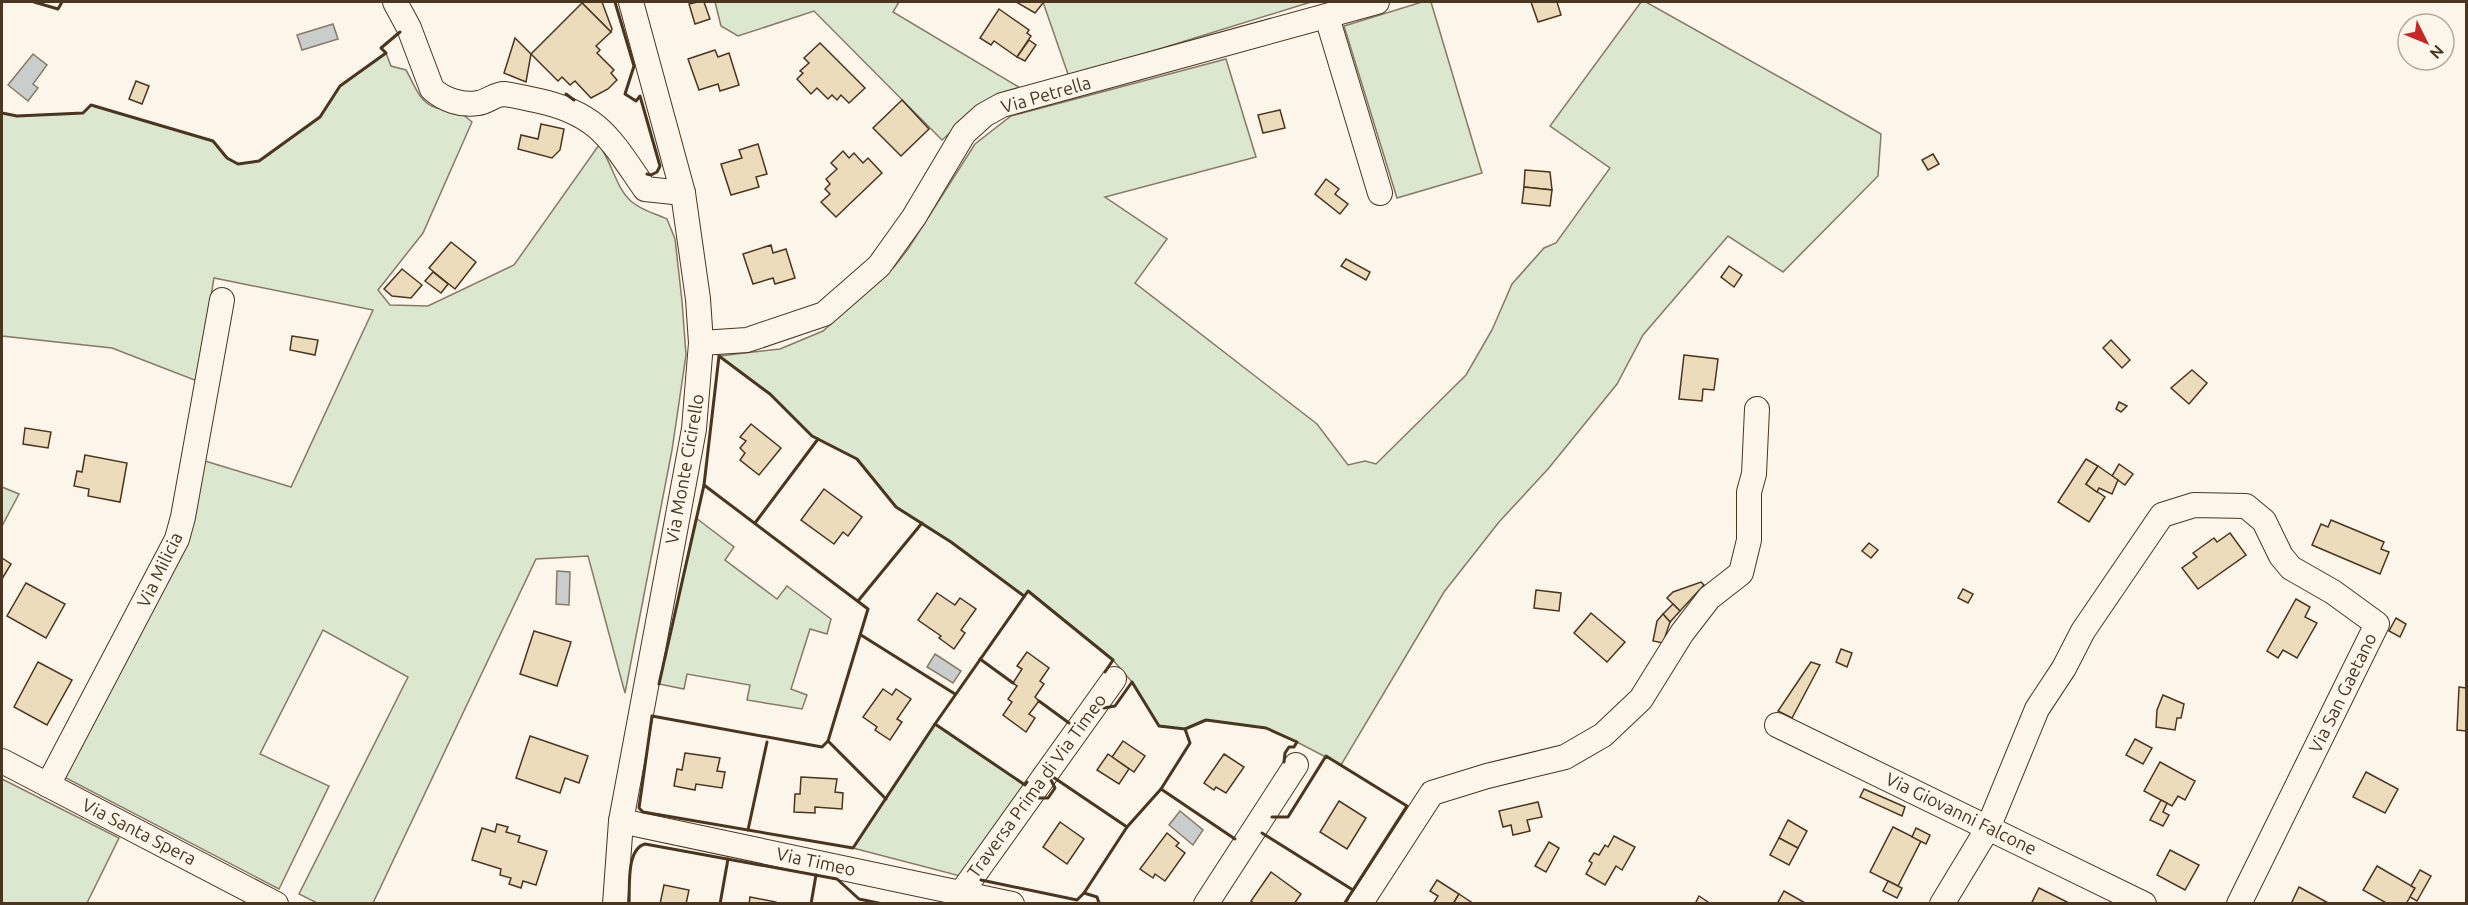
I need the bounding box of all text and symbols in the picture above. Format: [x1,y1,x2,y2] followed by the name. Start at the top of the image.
[2396,12,2456,72] north arrow
[2426,42,2448,63] text: N
[998,72,1093,116] street label: Via Petrella
[661,392,707,545] street label: Via Monte Cicirello
[132,529,186,610] street label: Via Milicia
[2304,629,2380,756] street label: Via San Gaetano
[963,690,1110,881] street label: Traversa Prima di Via Timeo
[1883,768,2040,858] street label: Via Giovanni Falcone
[79,794,200,868] street label: Via Santa Spera
[775,843,858,879] street label: Via Timeo

